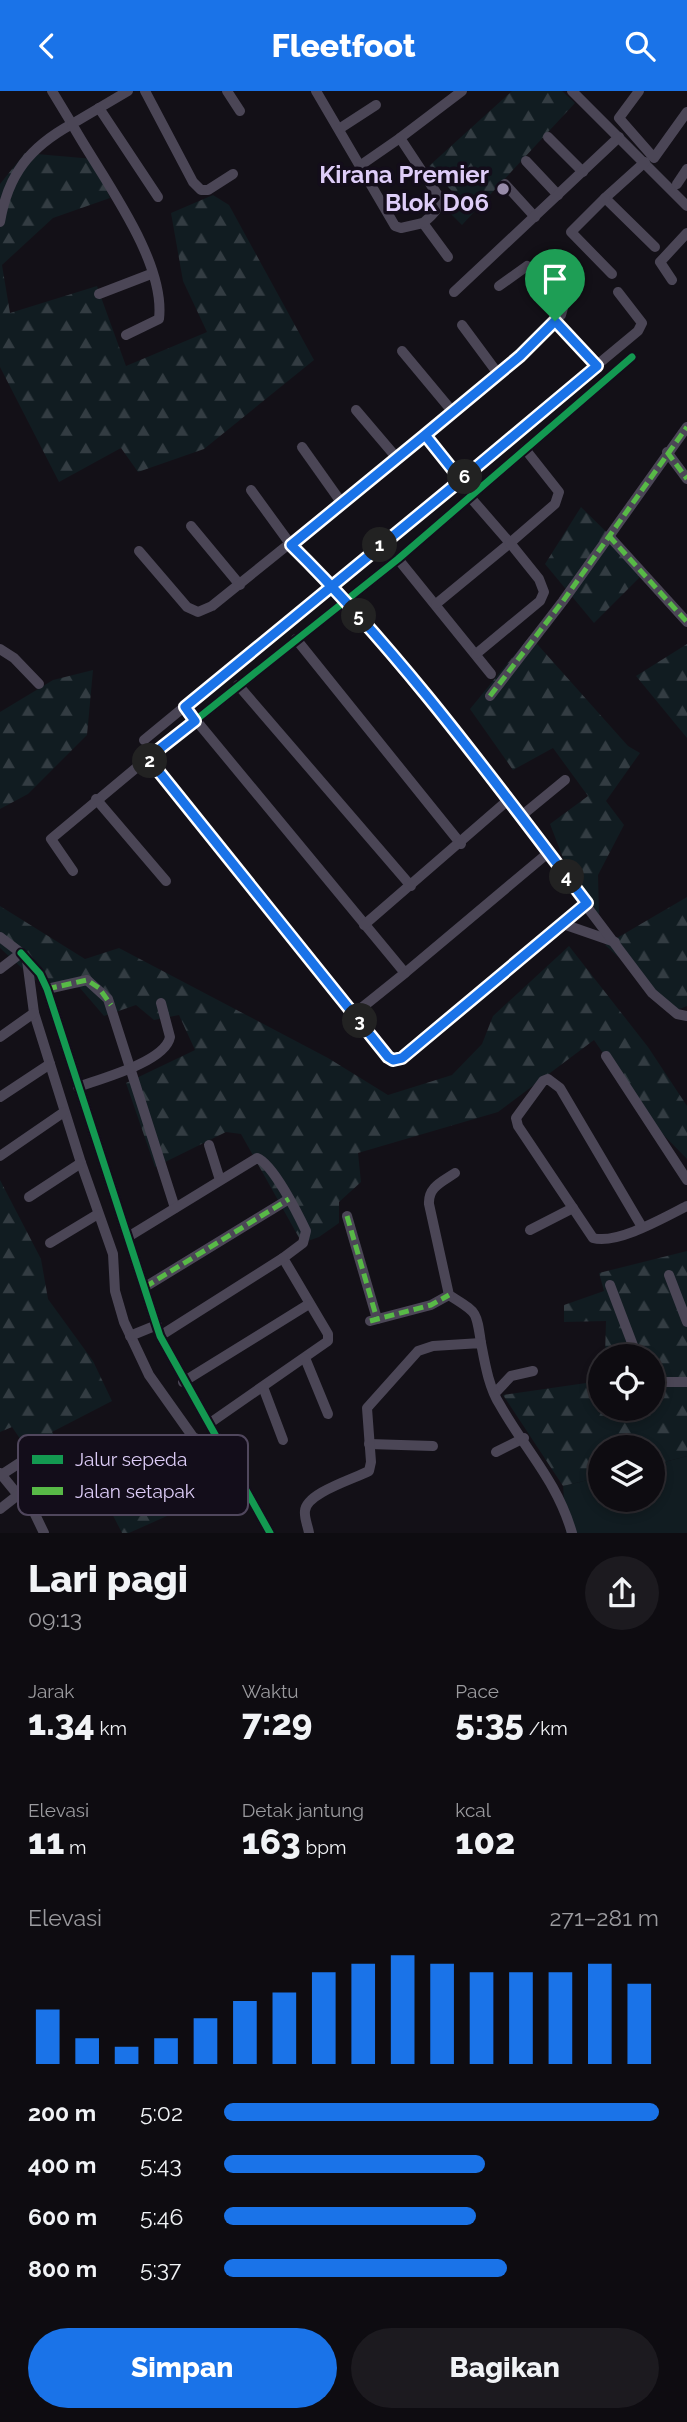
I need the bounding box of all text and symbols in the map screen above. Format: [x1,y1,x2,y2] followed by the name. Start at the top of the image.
[28,27,66,65] icon: back
[271,27,416,64] text: Fleetfoot
[621,27,659,65] icon: search
[319,160,489,217] place label: Kirana Premier Blok D06
[495,181,511,197] marker: Kirana Premier Blok D06
[525,249,585,321] pin
[536,260,574,298] icon: arrive
[448,459,482,495] pin: 6
[459,465,470,487] text: 6
[362,527,398,563] pin: 1
[375,533,384,555] text: 1
[342,599,376,633] pin: 5
[353,604,364,626] text: 5
[132,743,168,779] pin: 2
[144,749,155,771] text: 2
[550,859,584,895] pin: 4
[561,865,572,887] text: 4
[342,1003,378,1039] pin: 3
[354,1009,365,1031] text: 3
[588,1344,665,1512] map controls
[588,1344,665,1421] button: locate
[18,1435,248,1515] legend
[588,1435,665,1512] button: layers
[75,1448,187,1470] text: Jalur sepeda
[75,1480,195,1502] text: Jalan setapak
[28,1556,188,1601] text: Lari pagi
[585,1556,659,1630] button: share
[28,1605,82,1632] text: 09:13
[28,1680,74,1702] text: Jarak
[242,1680,299,1702] text: Waktu
[455,1680,499,1702] text: Pace
[28,1702,95,1743] text: 1.34
[242,1702,312,1743] text: 7:29
[455,1702,524,1743] text: 5:35
[95,1717,127,1739] text: km
[524,1717,568,1739] text: /km
[28,1799,89,1821] text: Elevasi
[242,1799,364,1821] text: Detak jantung
[455,1799,491,1821] text: kcal
[28,1821,64,1862] text: 11
[242,1821,301,1862] text: 163
[455,1821,515,1862] text: 102
[64,1836,87,1858] text: m
[301,1836,346,1858] text: bpm
[28,1904,102,1931] text: Elevasi
[550,1904,659,1931] text: 271–281 m
[28,2099,96,2126] text: 200 m
[140,2099,183,2126] text: 5:02
[28,2151,96,2178] text: 400 m
[140,2151,182,2178] text: 5:43
[28,2203,97,2230] text: 600 m
[140,2203,183,2230] text: 5:46
[28,2255,97,2282] text: 800 m
[140,2255,181,2282] text: 5:37
[28,2328,337,2408] button: Simpan
[351,2328,659,2408] button: Bagikan

